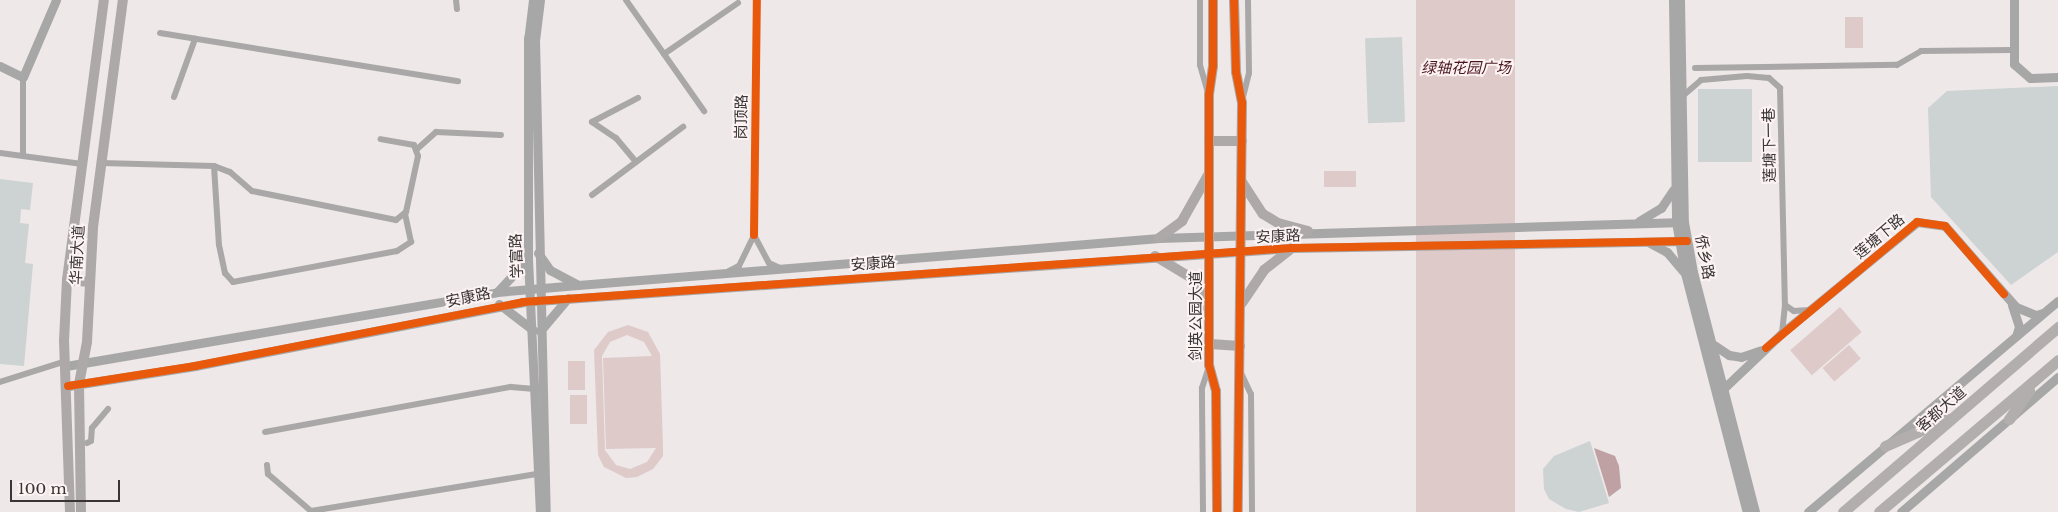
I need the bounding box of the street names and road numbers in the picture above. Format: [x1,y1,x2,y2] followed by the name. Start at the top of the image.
[732,94,750,140] street label: 岗顶路
[1759,107,1779,183] street label: 莲塘下一巷
[1850,210,1908,262] street label: 莲塘下路
[66,225,88,285] street label: 华南大道
[1255,226,1301,246] street label: 安康路
[506,233,526,279] street label: 学富路
[1692,233,1718,281] street label: 侨乡路
[850,252,896,274] street label: 安康路
[1187,271,1205,361] street label: 剑英公园大道
[444,284,492,310] street label: 安康路
[1912,383,1970,435] street label: 客都大道

